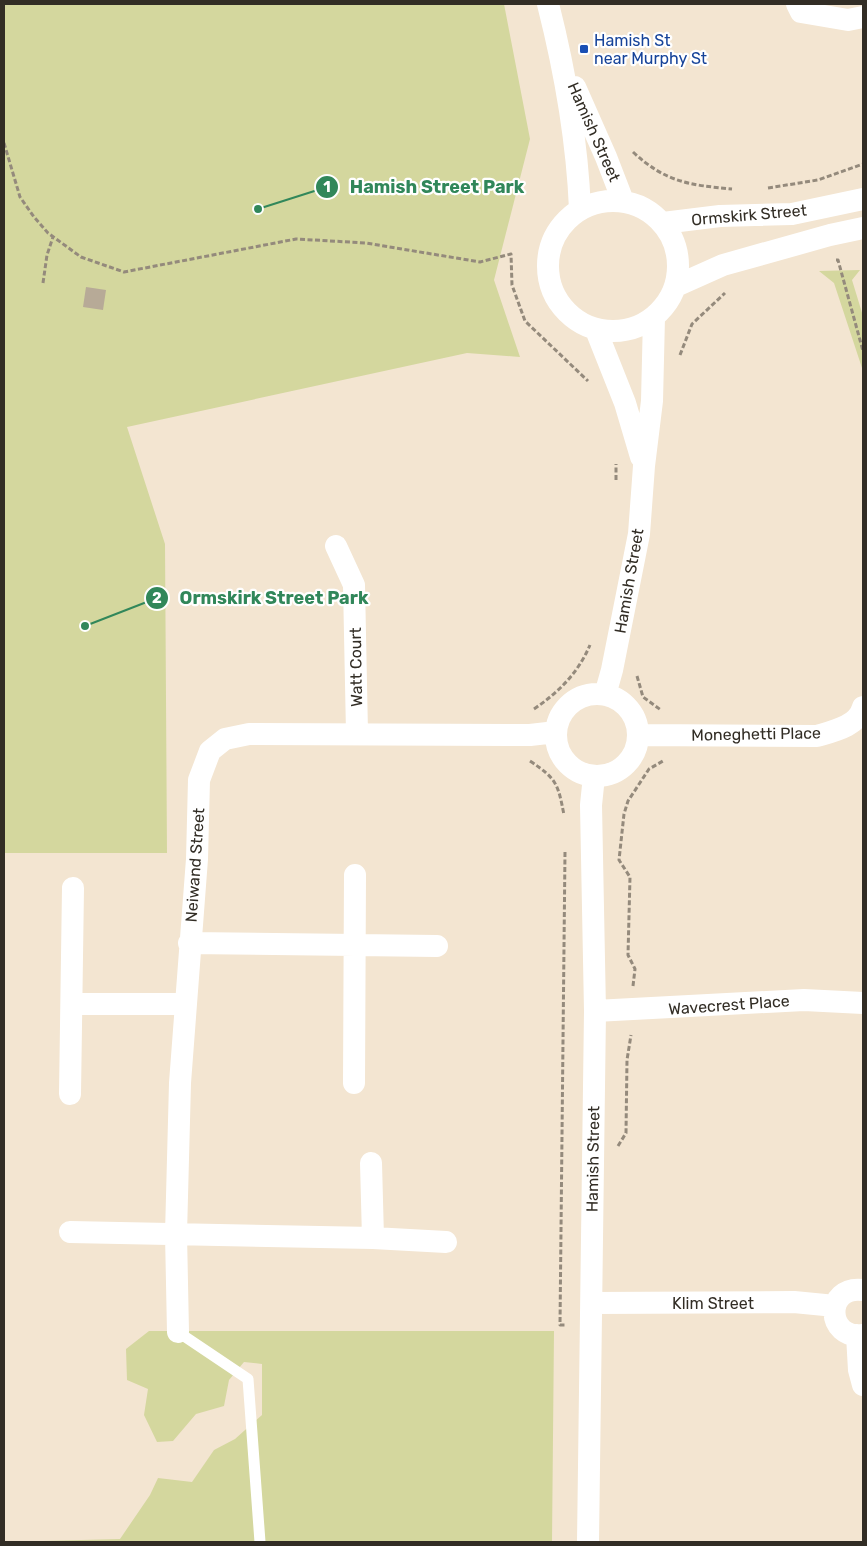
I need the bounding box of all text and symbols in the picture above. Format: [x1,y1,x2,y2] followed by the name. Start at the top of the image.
[594,31,707,68] place label: Hamish St near Murphy St
[578,43,590,55] marker: Hamish St near Murphy St
[564,80,624,184] street label: Hamish Street
[314,170,534,203] callout: Hamish Street Park
[350,176,525,198] text: Hamish Street Park
[323,178,331,196] text: 1
[691,200,807,230] street label: Ormskirk Street
[610,527,648,635] street label: Hamish Street
[144,581,378,614] callout: Ormskirk Street Park
[180,587,369,609] text: Ormskirk Street Park
[152,589,162,607] text: 2
[346,627,366,707] street label: Watt Court
[691,723,821,745] street label: Moneghetti Place
[182,807,208,923] street label: Neiwand Street
[668,991,790,1019] street label: Wavecrest Place
[583,1106,603,1212] street label: Hamish Street
[672,1294,754,1313] street label: Klim Street

